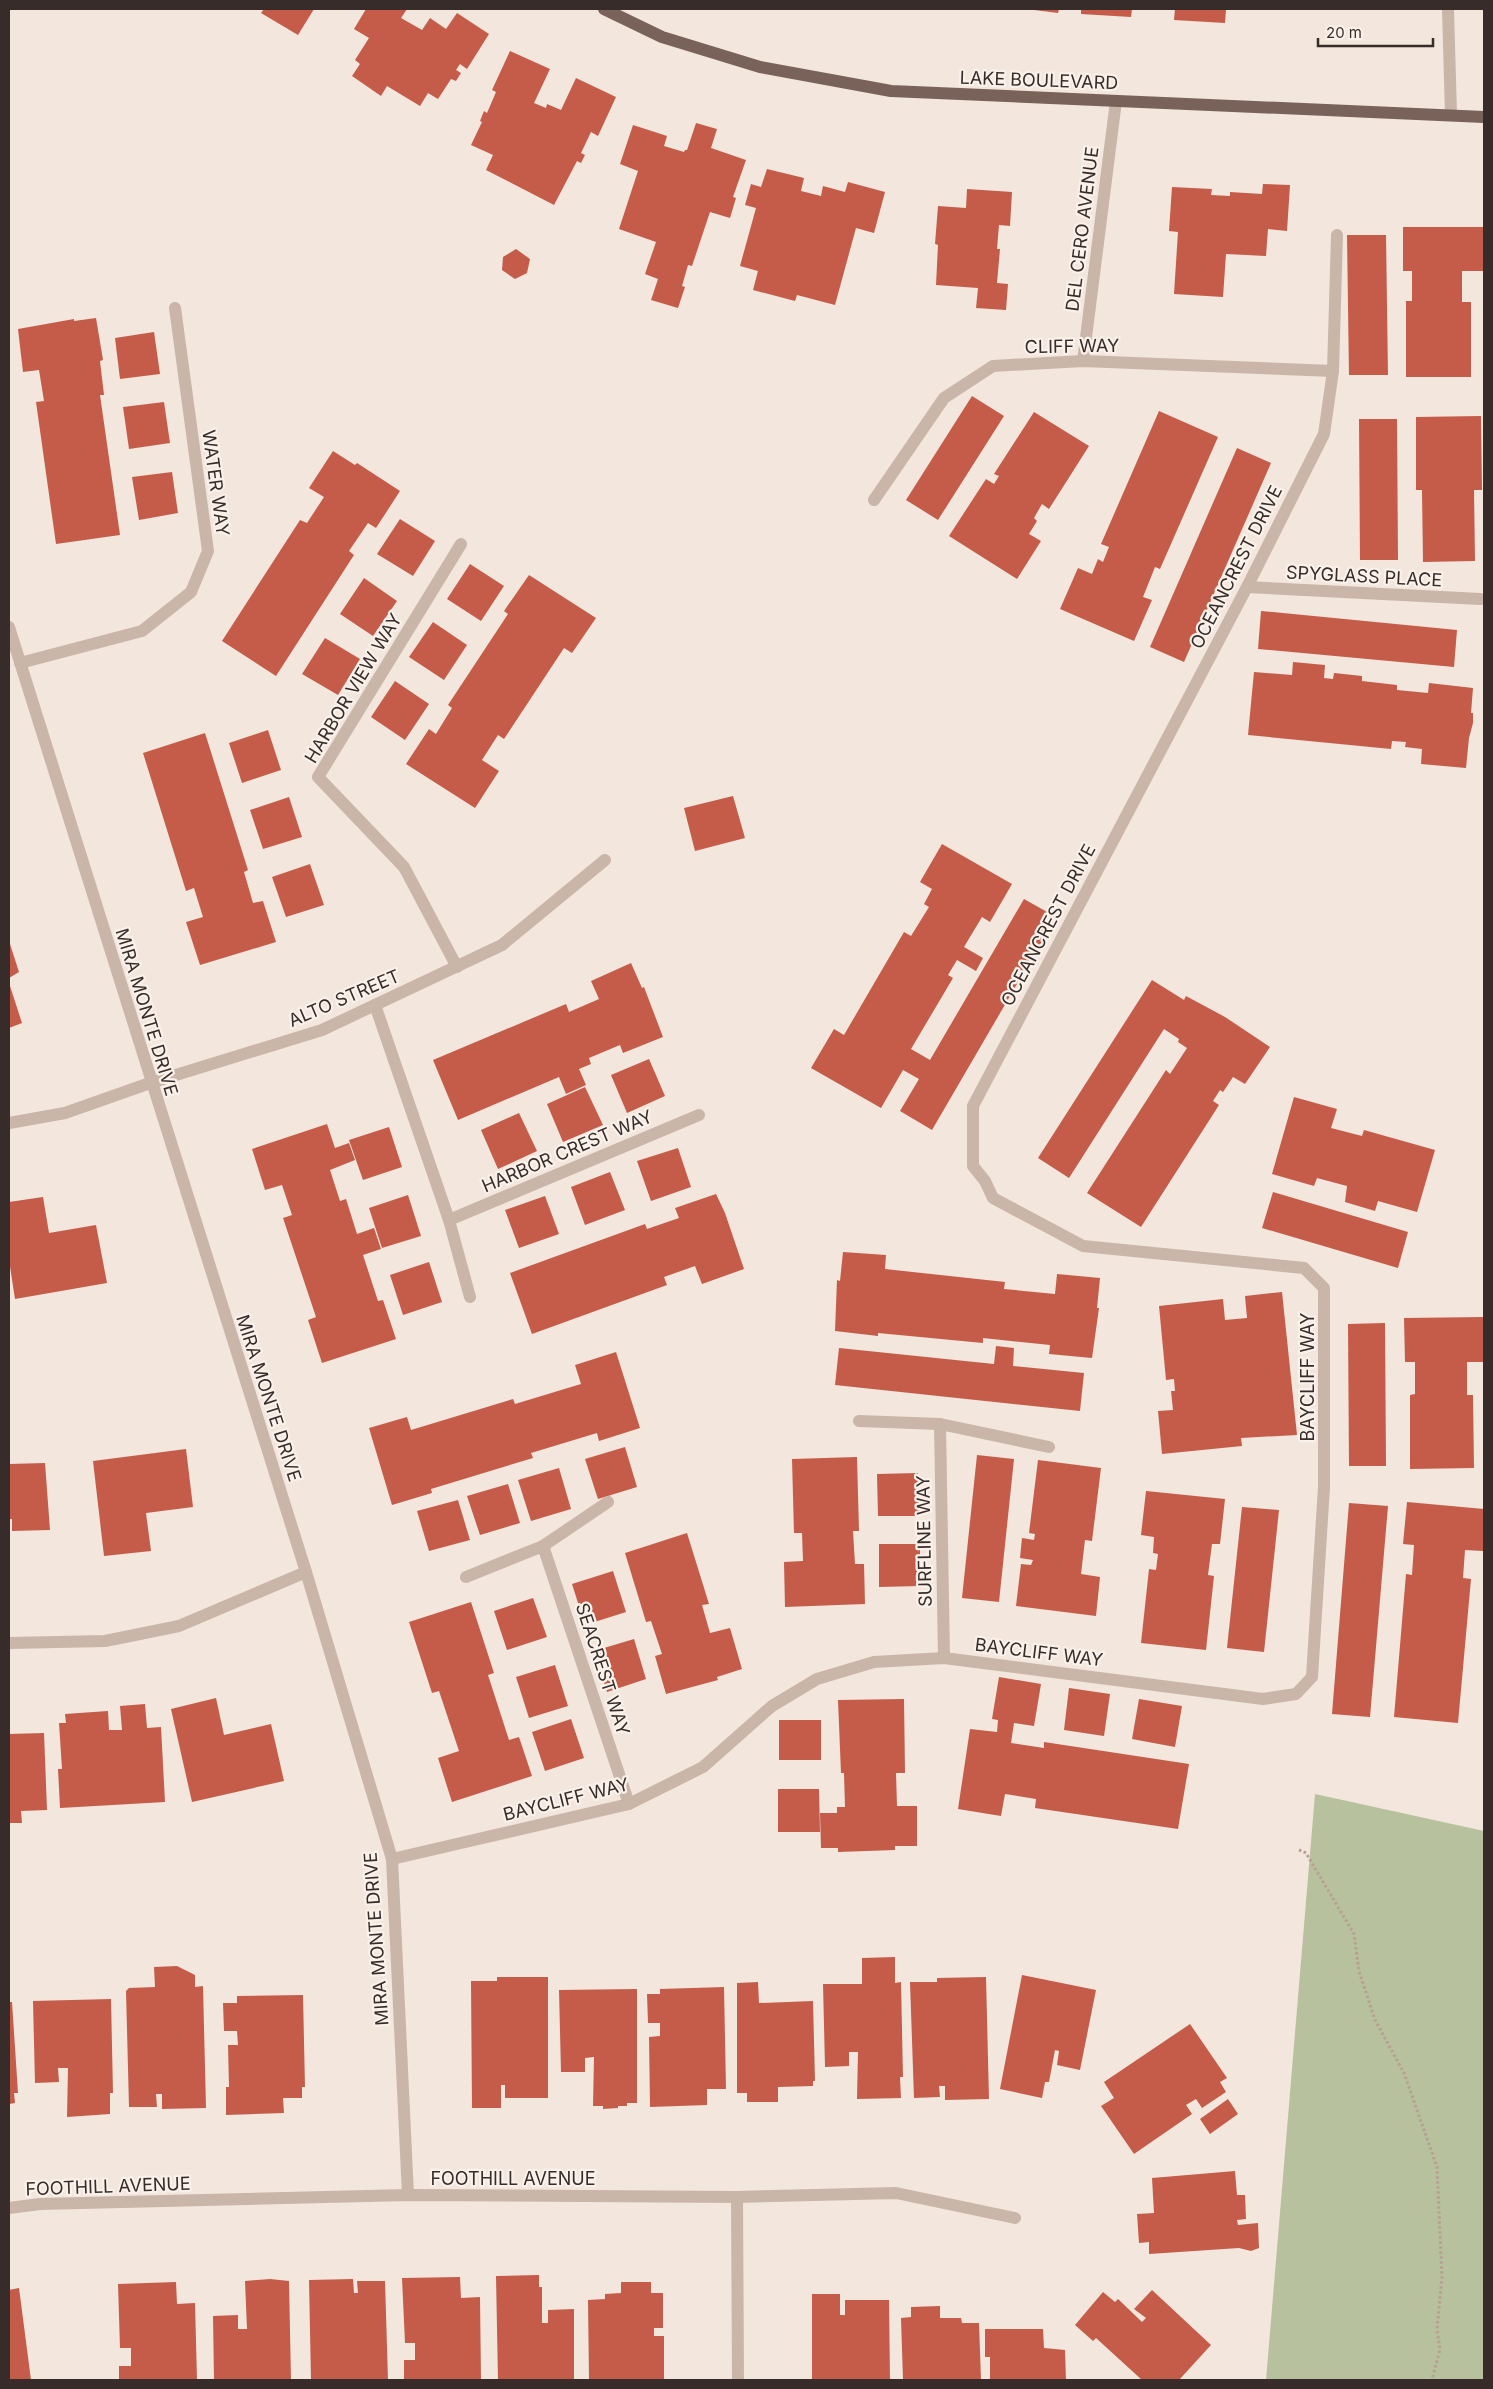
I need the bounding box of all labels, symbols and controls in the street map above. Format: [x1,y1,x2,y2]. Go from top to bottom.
scale bar [1318,15,1433,47]
text: 20 m [1326,23,1362,42]
street label: LAKE BOULEVARD [959,67,1119,93]
street label: DEL CERO AVENUE [1061,146,1103,312]
street label: CLIFF WAY [1025,335,1119,357]
street label: WATER WAY [198,429,234,537]
street label: OCEANCREST DRIVE [1186,482,1286,652]
street label: SPYGLASS PLACE [1285,561,1443,591]
street label: HARBOR VIEW WAY [300,610,406,766]
street label: OCEANCREST DRIVE [996,841,1100,1009]
street label: MIRA MONTE DRIVE [112,926,182,1098]
street label: ALTO STREET [285,965,403,1031]
street label: HARBOR CREST WAY [478,1106,656,1196]
street label: MIRA MONTE DRIVE [232,1312,306,1484]
street label: BAYCLIFF WAY [1297,1313,1318,1441]
street label: SURFLINE WAY [912,1475,936,1607]
street label: SEACREST WAY [572,1600,634,1738]
street label: BAYCLIFF WAY [974,1634,1104,1670]
street label: BAYCLIFF WAY [501,1773,631,1825]
street label: MIRA MONTE DRIVE [359,1852,393,2026]
street label: FOOTHILL AVENUE [430,2168,596,2189]
street label: FOOTHILL AVENUE [25,2173,191,2199]

